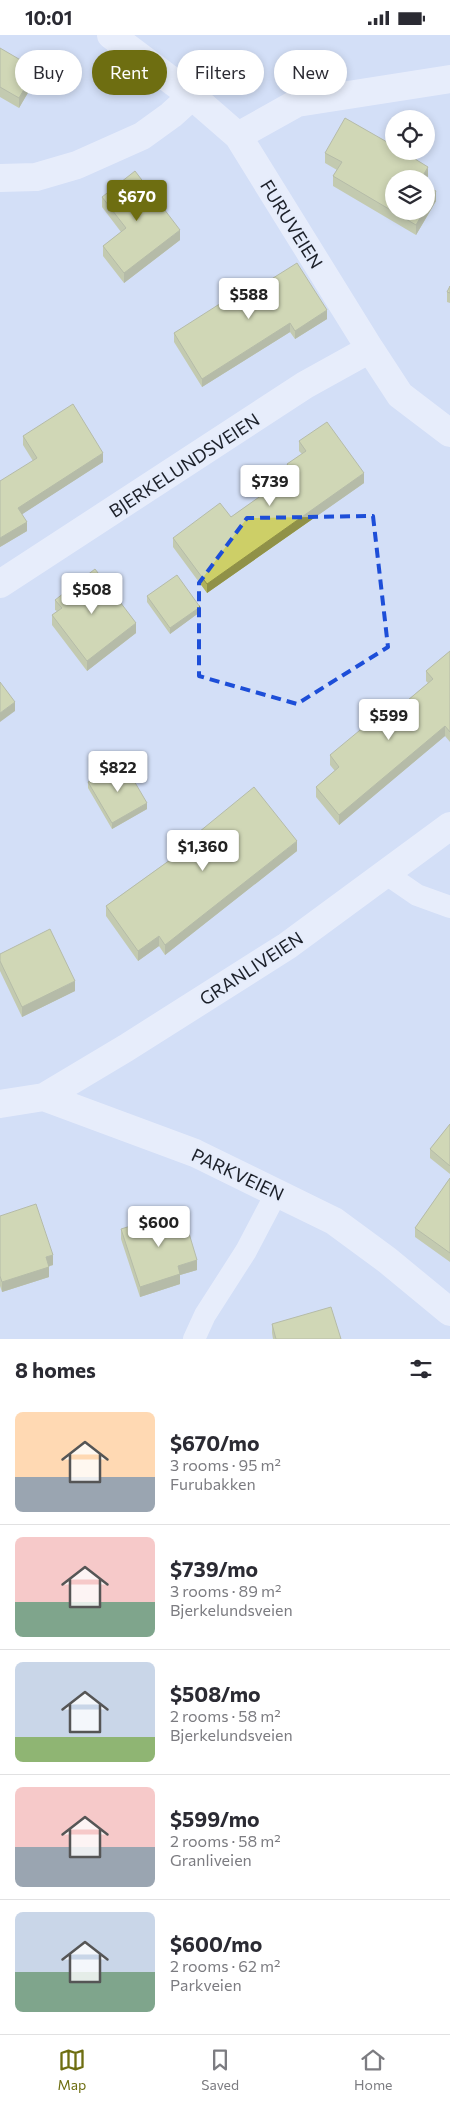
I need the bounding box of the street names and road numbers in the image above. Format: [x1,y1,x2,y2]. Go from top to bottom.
street label: FURUVEIEN [256,175,328,273]
street label: BJERKELUNDSVEIEN [105,408,263,522]
street label: GRANLIVEIEN [195,926,307,1010]
street label: PARKVEIEN [188,1143,288,1205]

